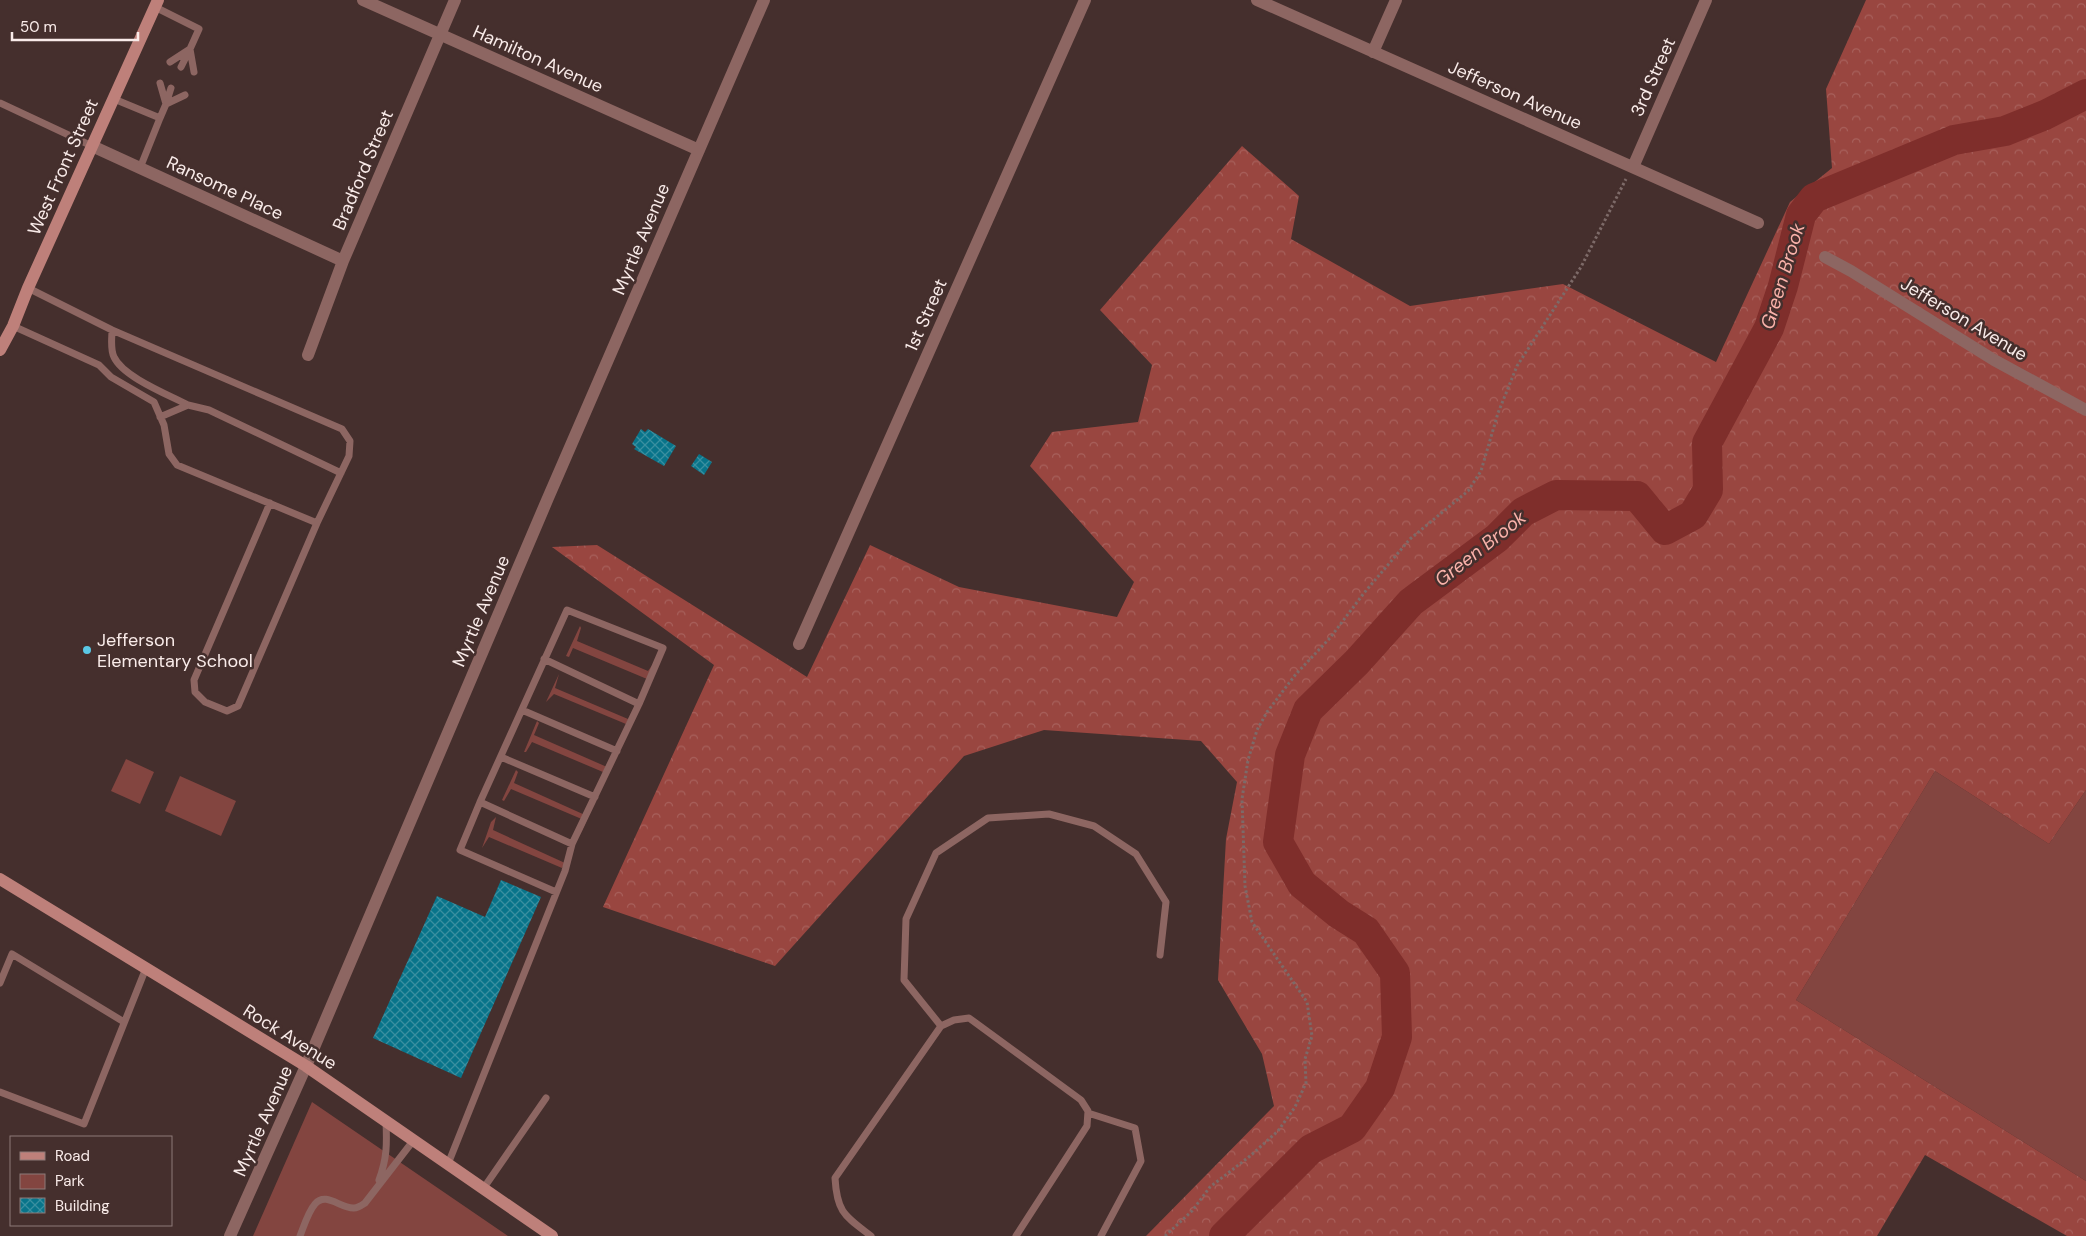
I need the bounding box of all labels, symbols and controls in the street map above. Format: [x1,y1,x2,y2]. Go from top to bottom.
scale bar [12,10,139,42]
text: 50 m [20,17,57,37]
street label: Hamilton Avenue [469,20,607,98]
street label: 3rd Street [1625,34,1681,120]
street label: Jefferson Avenue [1444,55,1586,135]
street label: West Front Street [22,95,104,239]
street label: Bradford Street [327,106,399,234]
street label: Ransome Place [163,150,287,226]
street label: Myrtle Avenue [607,180,675,298]
water label: Green Brook [1754,220,1811,332]
street label: Jefferson Avenue [1896,272,2032,366]
street label: 1st Street [899,275,953,355]
water label: Green Brook [1429,505,1531,592]
street label: Myrtle Avenue [447,552,515,670]
place label: Jefferson Elementary School [97,628,253,673]
marker: Jefferson Elementary School [81,644,93,656]
street label: Rock Avenue [239,999,341,1075]
street label: Myrtle Avenue [228,1062,298,1180]
legend [10,1136,172,1226]
text: Road [55,1146,90,1166]
text: Park [55,1171,85,1191]
text: Building [55,1196,110,1216]

